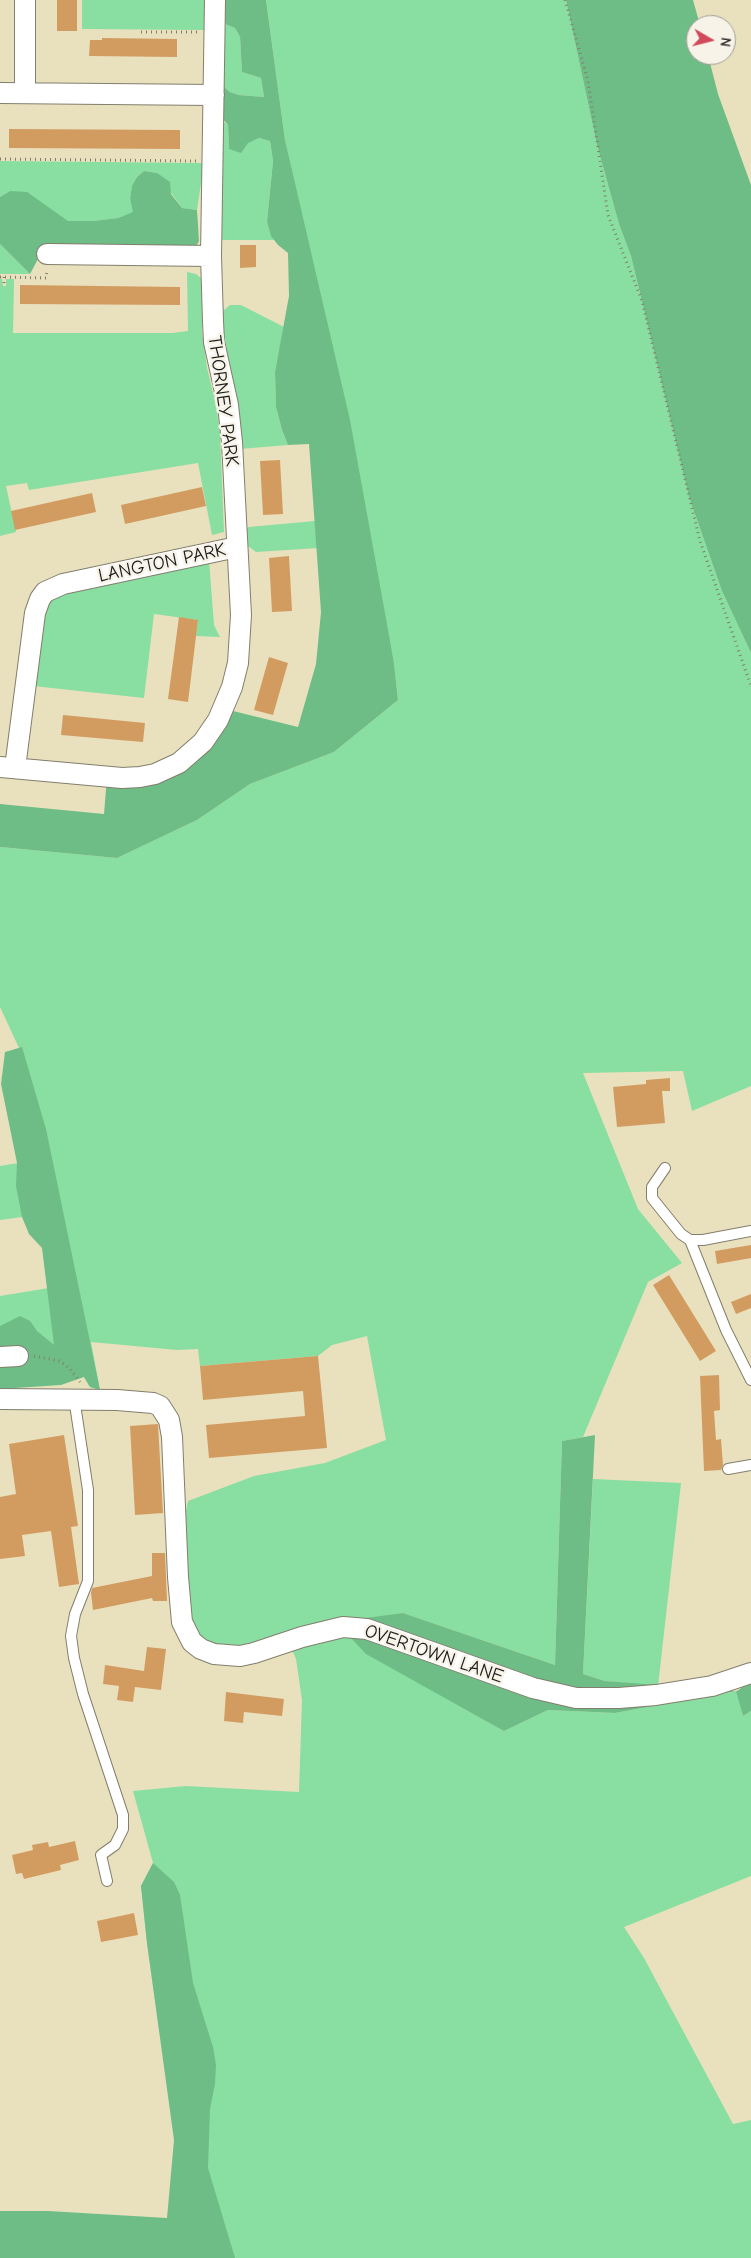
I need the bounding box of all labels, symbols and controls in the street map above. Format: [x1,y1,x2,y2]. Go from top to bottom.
north arrow [686,15,736,65]
text: N [716,36,734,48]
street label: THORNEY PARK [203,334,243,468]
street label: LANGTON PARK [96,538,228,588]
street label: OVERTOWN LANE [362,1620,506,1688]

